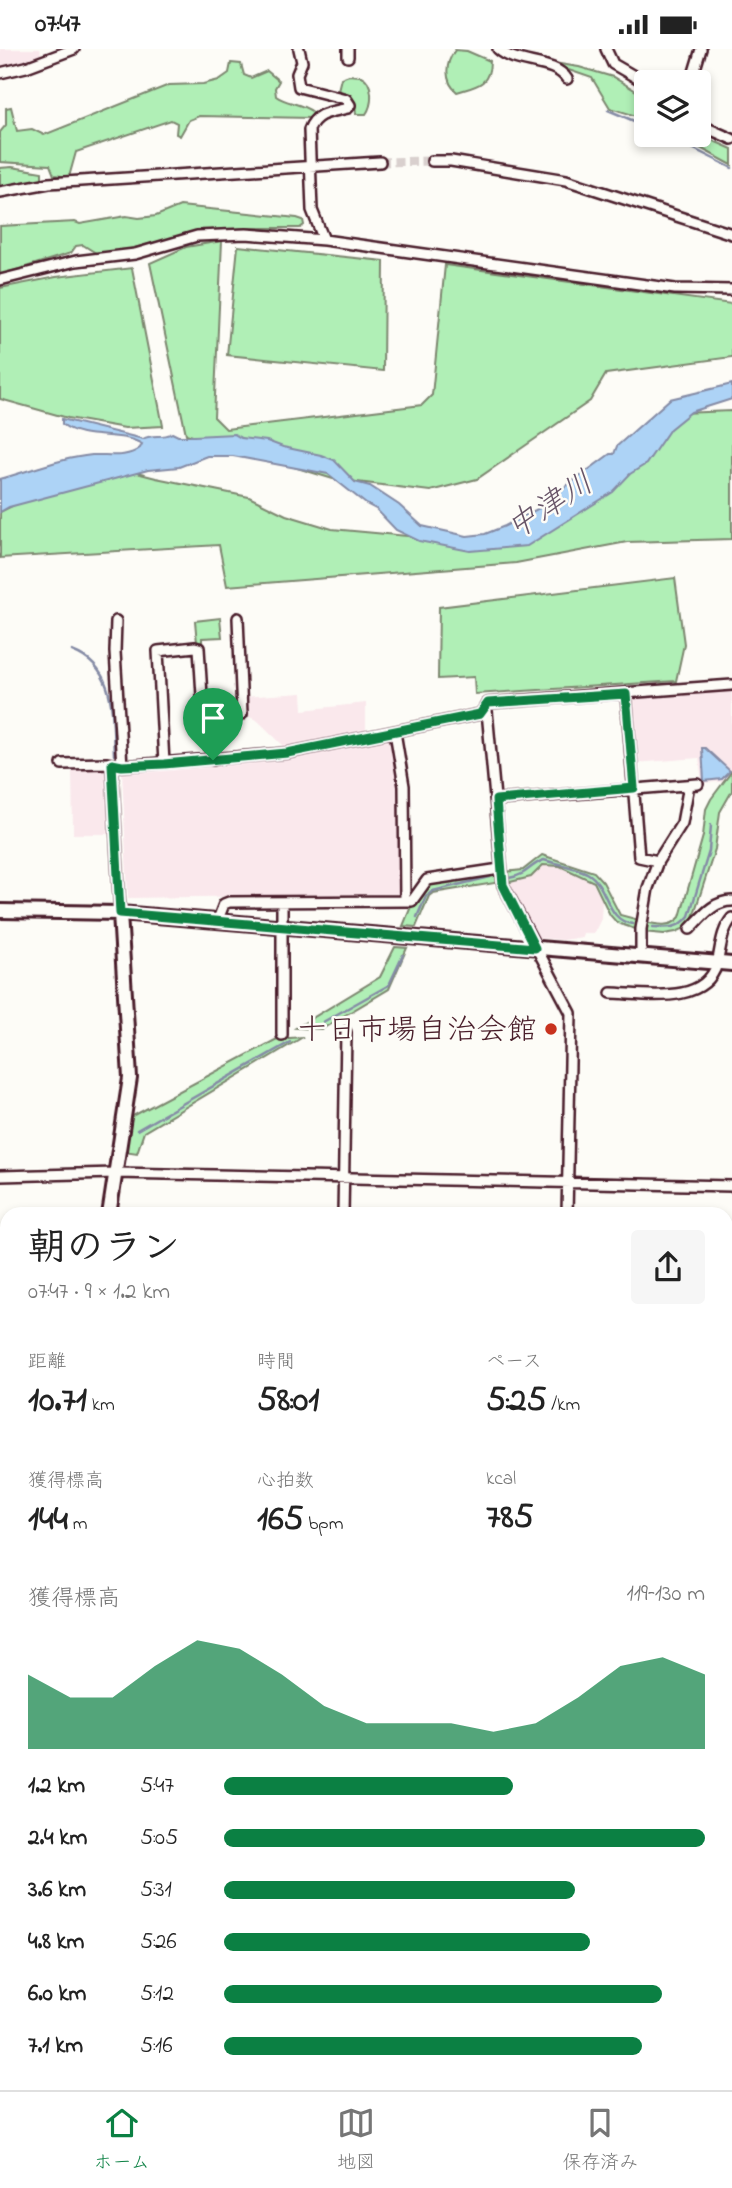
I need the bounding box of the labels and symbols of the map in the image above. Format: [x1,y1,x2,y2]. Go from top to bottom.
water label: 中津川 [498,461,604,553]
pin [183,688,243,760]
place label: 十日市場自治会館 [297,1010,537,1054]
marker: 十日市場自治会館 [543,1021,559,1037]

